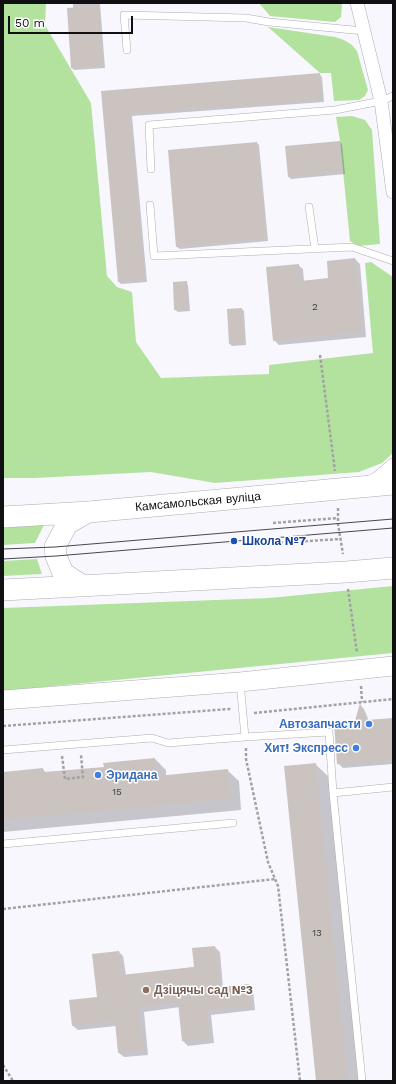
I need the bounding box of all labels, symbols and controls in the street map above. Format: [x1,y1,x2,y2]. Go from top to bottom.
scale bar [10,8,135,34]
text: 50 m [15,16,45,30]
house number: 2 [312,301,318,313]
street label: Камсамольская вуліца [134,489,262,515]
place label: Школа №7 [242,534,306,548]
marker: Школа №7 [229,536,239,546]
place label: Автозапчасти [279,717,361,731]
marker: Автозапчасти [364,719,374,729]
place label: Хит! Экспресс [264,741,348,755]
marker: Хит! Экспресс [351,743,361,753]
place label: Эридана [106,768,157,782]
marker: Эридана [93,770,103,780]
house number: 15 [112,786,122,798]
house number: 13 [312,927,322,939]
place label: Дзіцячы сад №3 [154,983,253,997]
marker: Дзіцячы сад №3 [141,985,151,995]

